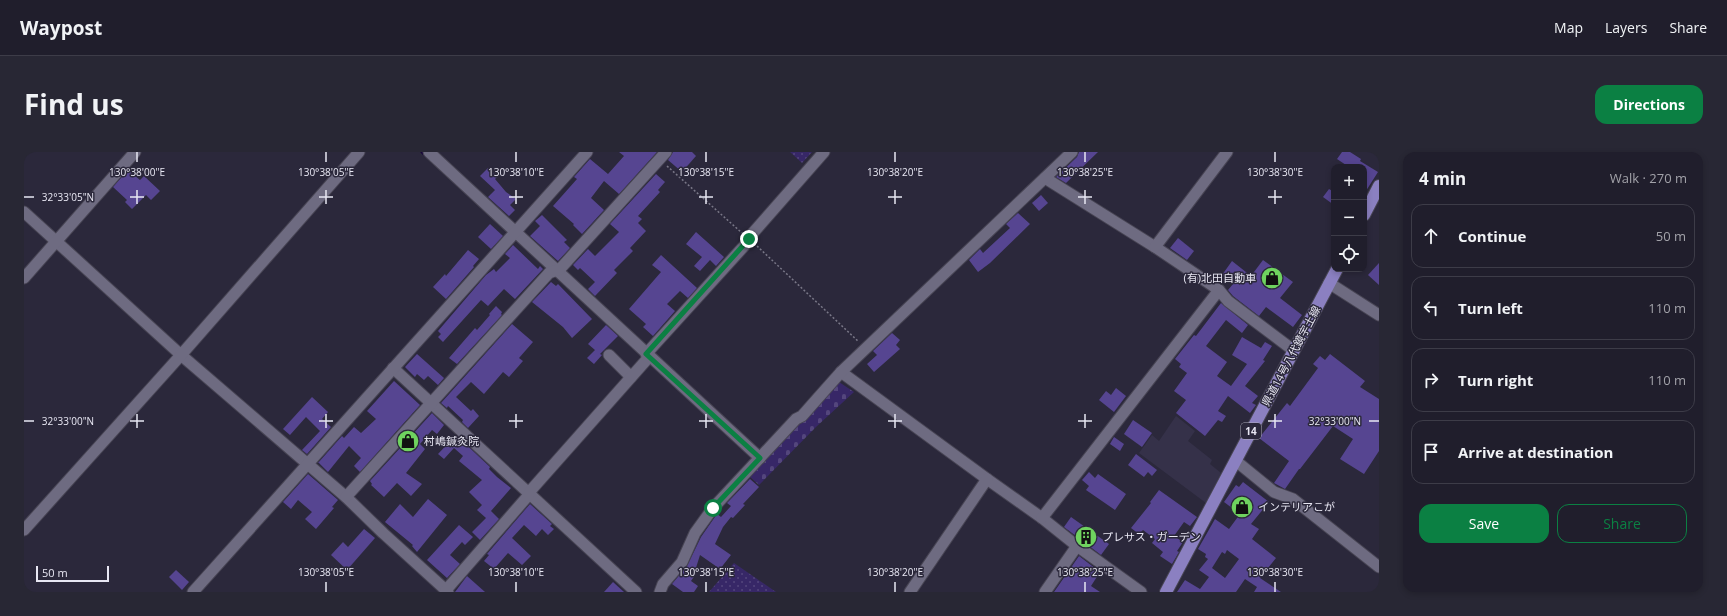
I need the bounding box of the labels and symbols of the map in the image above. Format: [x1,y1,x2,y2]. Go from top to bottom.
text: 130°38'00"E [109,165,165,179]
text: 130°38'05"E [298,165,354,179]
text: 130°38'10"E [488,165,544,179]
text: 130°38'15"E [678,165,734,179]
text: 130°38'20"E [867,165,923,179]
text: 130°38'25"E [1057,165,1113,179]
text: 130°38'30"E [1247,165,1303,179]
text: 32°33'05"N [42,190,94,204]
route end [740,230,758,248]
shop icon: (有)北田自動車 [1259,265,1285,291]
place label: (有)北田自動車 [1184,270,1256,285]
street label: 県道14号八代鏡宇土線 [1258,303,1323,409]
text: 32°33'00"N [42,414,94,428]
text: 32°33'00"N [1309,414,1361,428]
road number: 14 [1241,423,1261,439]
shop icon: 村嶋鍼灸院 [395,428,421,454]
place label: 村嶋鍼灸院 [424,433,479,448]
shop icon: インテリアこが [1229,494,1255,520]
route start [704,499,722,517]
place label: インテリアこが [1258,499,1335,514]
building icon: プレサス・ガーデン [1073,524,1099,550]
place label: プレサス・ガーデン [1102,529,1201,544]
scale bar [36,564,109,583]
text: 130°38'05"E [298,565,354,579]
text: 130°38'10"E [488,565,544,579]
text: 130°38'15"E [678,565,734,579]
text: 130°38'20"E [867,565,923,579]
text: 130°38'25"E [1057,565,1113,579]
text: 130°38'30"E [1247,565,1303,579]

